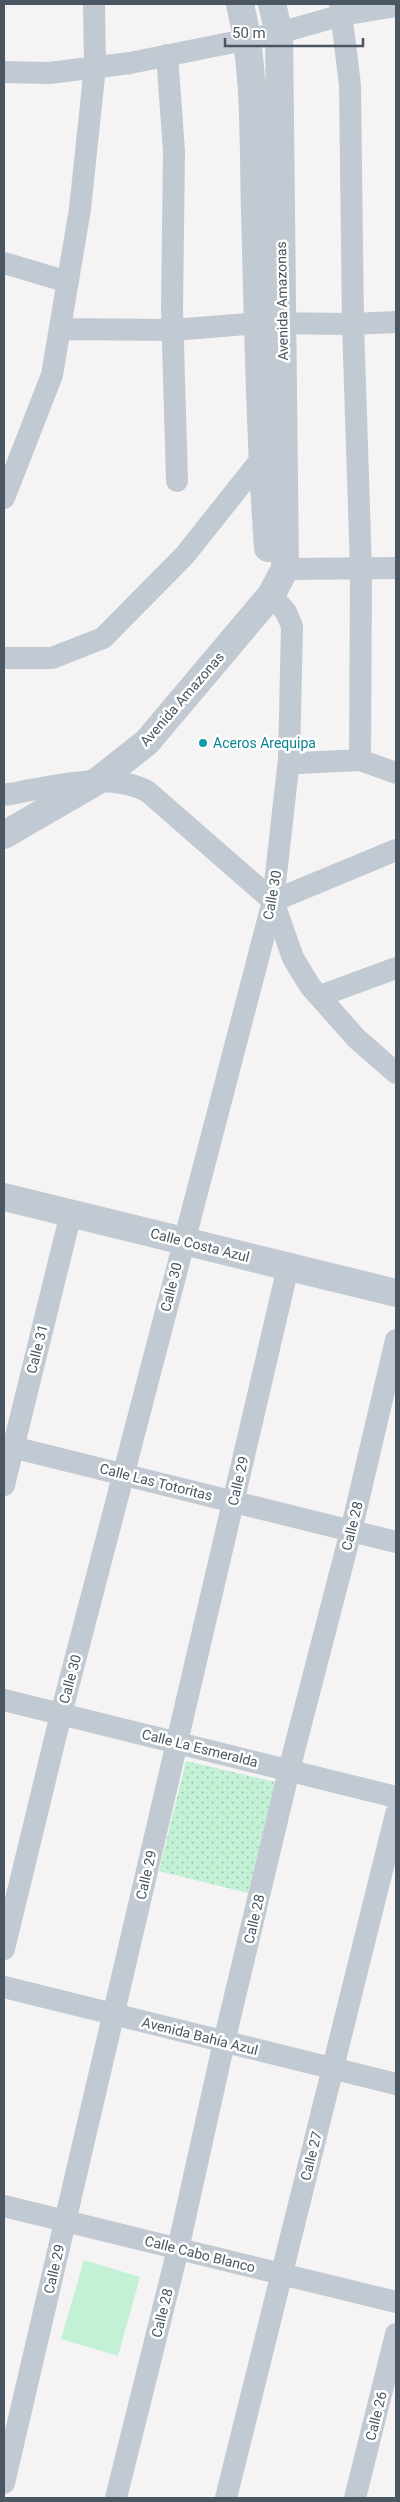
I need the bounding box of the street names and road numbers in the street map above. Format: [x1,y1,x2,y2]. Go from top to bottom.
street label: Avenida Amazonas [273,241,291,361]
street label: Avenida Amazonas [137,649,227,749]
street label: Calle 30 [260,869,284,921]
street label: Calle Costa Azul [149,1225,251,1265]
street label: Calle 30 [157,1261,185,1313]
street label: Calle 31 [23,1323,51,1375]
street label: Calle 29 [225,1455,251,1507]
street label: Calle Las Totoritas [98,1460,214,1504]
street label: Calle 28 [338,1500,366,1552]
street label: Calle 30 [56,1653,84,1705]
street label: Calle La Esmeralda [140,1726,260,1770]
street label: Calle 29 [133,1849,159,1901]
street label: Calle 28 [241,1893,267,1945]
street label: Avenida Bahía Azul [140,2014,260,2058]
street label: Calle 27 [297,2130,325,2182]
street label: Calle Cabo Blanco [143,2233,257,2275]
street label: Calle 29 [41,2243,67,2295]
street label: Calle 28 [148,2287,176,2339]
street label: Calle 26 [362,2390,390,2442]

